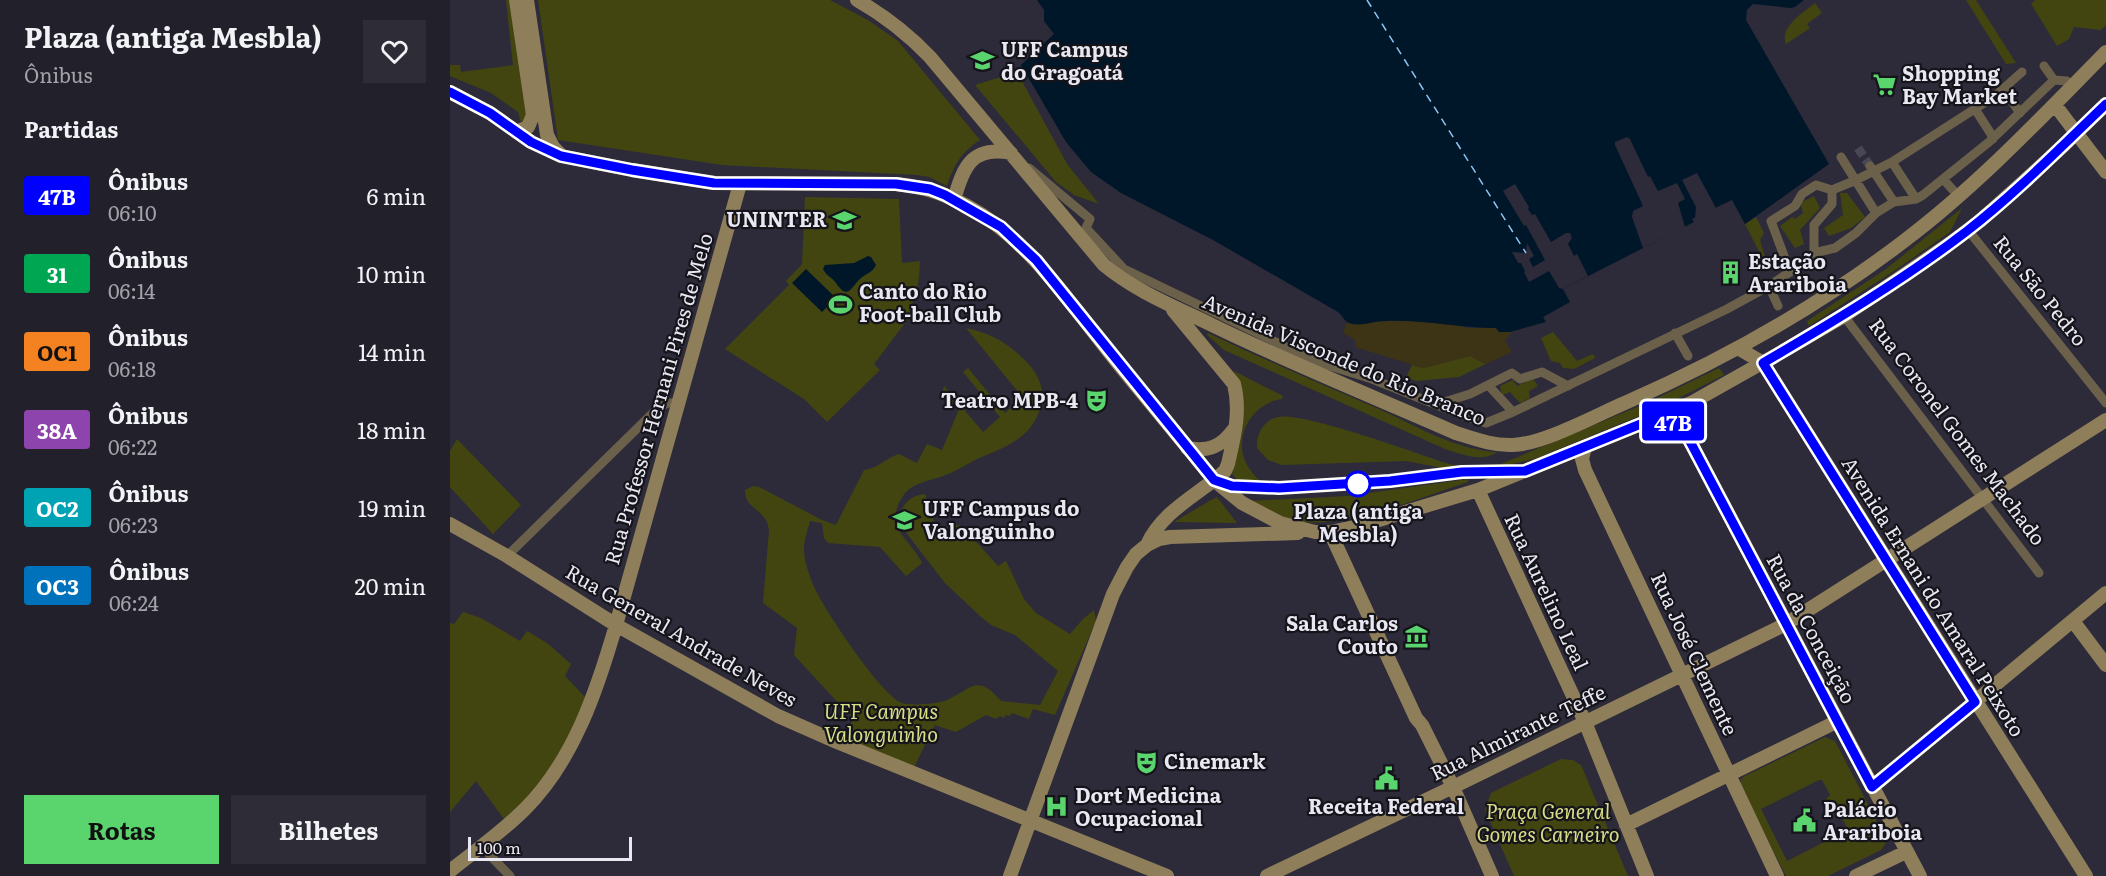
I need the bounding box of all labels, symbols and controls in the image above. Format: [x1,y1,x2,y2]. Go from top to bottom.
text: Plaza (antiga Mesbla) [24,15,322,57]
button: heart [363,20,426,83]
place label: UFF Campus do Gragoatá [1001,33,1128,86]
school or university icon: UFF Campus do Gragoatá [970,48,996,74]
place label: Shopping Bay Market [1902,57,2017,110]
text: Ônibus [24,59,92,89]
supermarket icon: Shopping Bay Market [1871,72,1897,98]
text: Partidas [24,112,118,145]
text: Ônibus [108,164,188,197]
text: 6 min [367,179,426,212]
text: 47B [38,180,76,211]
text: 06:10 [108,197,157,227]
place label: UNINTER [726,203,827,233]
school or university icon: UNINTER [832,207,858,233]
street label: Rua São Pedro [1987,228,2096,352]
street label: Rua Professor Hernani Pires de Melo [595,229,719,568]
text: Ônibus [108,242,188,275]
place label: Estação Arariboia [1748,245,1847,298]
text: 10 min [357,257,426,290]
text: 31 [47,258,67,289]
building icon: Estação Arariboia [1717,260,1743,286]
text: 06:14 [108,275,155,305]
place label: Canto do Rio Foot-ball Club [859,275,1001,328]
street label: Avenida Visconde do Rio Branco [1199,285,1491,432]
sports icon: Canto do Rio Foot-ball Club [828,291,854,317]
street label: Rua Coronel Gomes Machado [1863,311,2054,551]
text: Ônibus [108,320,188,353]
text: 14 min [358,335,426,368]
text: OC1 [37,336,77,367]
text: 06:18 [108,353,156,383]
place label: Teatro MPB-4 [941,384,1078,414]
theatre icon: Teatro MPB-4 [1083,388,1109,414]
text: Ônibus [108,398,188,431]
line badge: 47B [1638,402,1708,440]
text: 47B [1654,406,1692,437]
text: 18 min [357,413,426,446]
text: 38A [37,414,77,445]
text: 06:22 [108,431,157,461]
street label: Avenida Ernani do Amaral Peixoto [1836,450,2034,742]
marker: Plaza (antiga Mesbla) [1345,471,1371,497]
text: Ônibus [109,476,189,509]
text: 19 min [358,491,426,524]
text: OC2 [36,492,79,523]
place label: UFF Campus do Valonguinho [923,492,1080,545]
place label: Plaza (antiga Mesbla) [1293,495,1423,548]
school or university icon: UFF Campus do Valonguinho [892,508,918,534]
street label: Rua Aurelino Leal [1498,508,1597,675]
text: 06:23 [109,509,158,539]
street label: Rua da Conceição [1761,548,1865,708]
text: Ônibus [109,554,189,587]
street label: Rua General Andrade Neves [561,556,803,713]
street label: Rua José Clemente [1645,567,1747,740]
text: 20 min [354,569,426,602]
text: OC3 [36,570,79,601]
text: 06:24 [109,587,159,617]
place label: Sala Carlos Couto [1286,607,1398,660]
museum icon: Sala Carlos Couto [1403,623,1429,649]
street label: Rua Almirante Teffe [1424,676,1610,787]
park label: UFF Campus Valonguinho [824,695,938,748]
place label: Cinemark [1164,745,1266,775]
theatre icon: Cinemark [1133,749,1159,775]
public building icon: Receita Federal [1373,766,1399,792]
place label: Dort Medicina Ocupacional [1075,779,1222,832]
place label: Receita Federal [1308,790,1464,820]
place label: Palácio Arariboia [1823,793,1922,846]
hospital icon: Dort Medicina Ocupacional [1044,794,1070,820]
button: Rotas [24,795,219,864]
button: Bilhetes [231,795,426,864]
park label: Praça General Gomes Carneiro [1477,795,1619,848]
public building icon: Palácio Arariboia [1792,808,1818,834]
scale bar [468,834,632,862]
text: 100 m [477,835,521,859]

